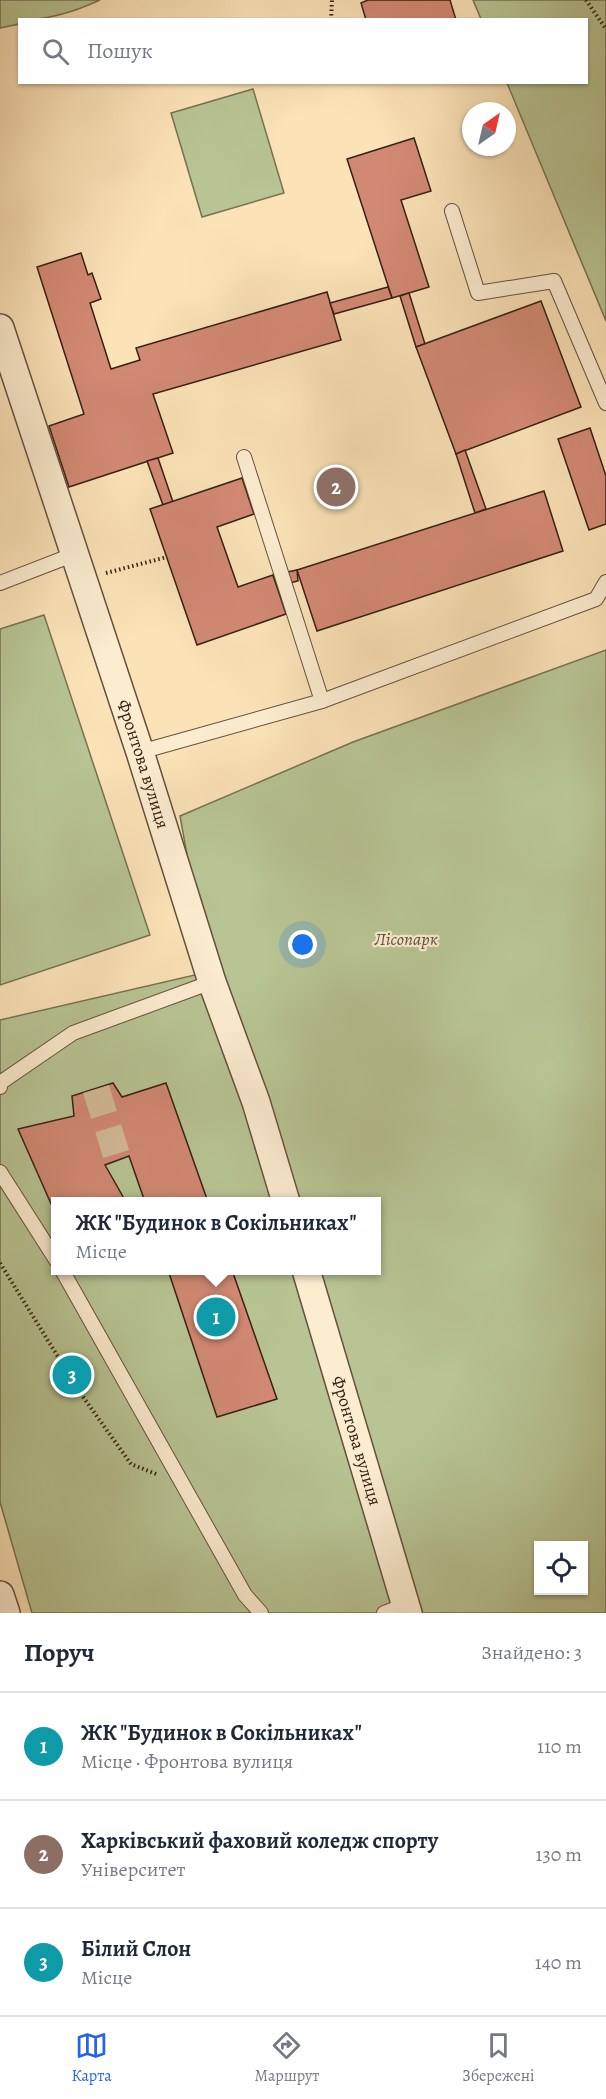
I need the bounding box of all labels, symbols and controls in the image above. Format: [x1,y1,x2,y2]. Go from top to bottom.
search box [18,18,588,84]
icon: search [39,35,72,68]
text: Пошук [87,36,153,66]
north arrow [462,102,516,156]
pin: 2 [316,464,356,510]
street label: Фронтова вулиця [111,696,175,832]
park label: Лісопарк [373,927,438,951]
your location [288,930,317,959]
popup [51,1197,381,1275]
text: ЖК "Будинок в Сокільниках" [76,1208,356,1238]
text: Місце [76,1238,127,1265]
pin: 1 [196,1294,236,1340]
pin: 3 [52,1352,92,1398]
street label: Фронтова вулиця [326,1373,387,1508]
map controls [534,1541,588,1595]
button: locate [534,1541,588,1595]
text: Поруч [24,1635,95,1670]
text: Знайдено: 3 [481,1639,582,1666]
text: ЖК "Будинок в Сокільниках" [81,1718,362,1748]
text: 1 [40,1733,47,1760]
text: 110 m [537,1733,582,1760]
text: Місце · Фронтова вулиця [81,1748,293,1775]
text: Харківський фаховий коледж спорту [81,1826,438,1856]
text: 2 [39,1841,48,1868]
text: 130 m [536,1841,582,1868]
text: Університет [81,1856,185,1883]
text: Білий Слон [81,1934,191,1964]
text: 3 [39,1949,48,1976]
text: 140 m [535,1949,582,1976]
text: Місце [81,1964,132,1991]
tab: Карта [71,2029,112,2087]
tab: Маршрут [255,2029,319,2087]
tab: Збережені [462,2029,535,2087]

